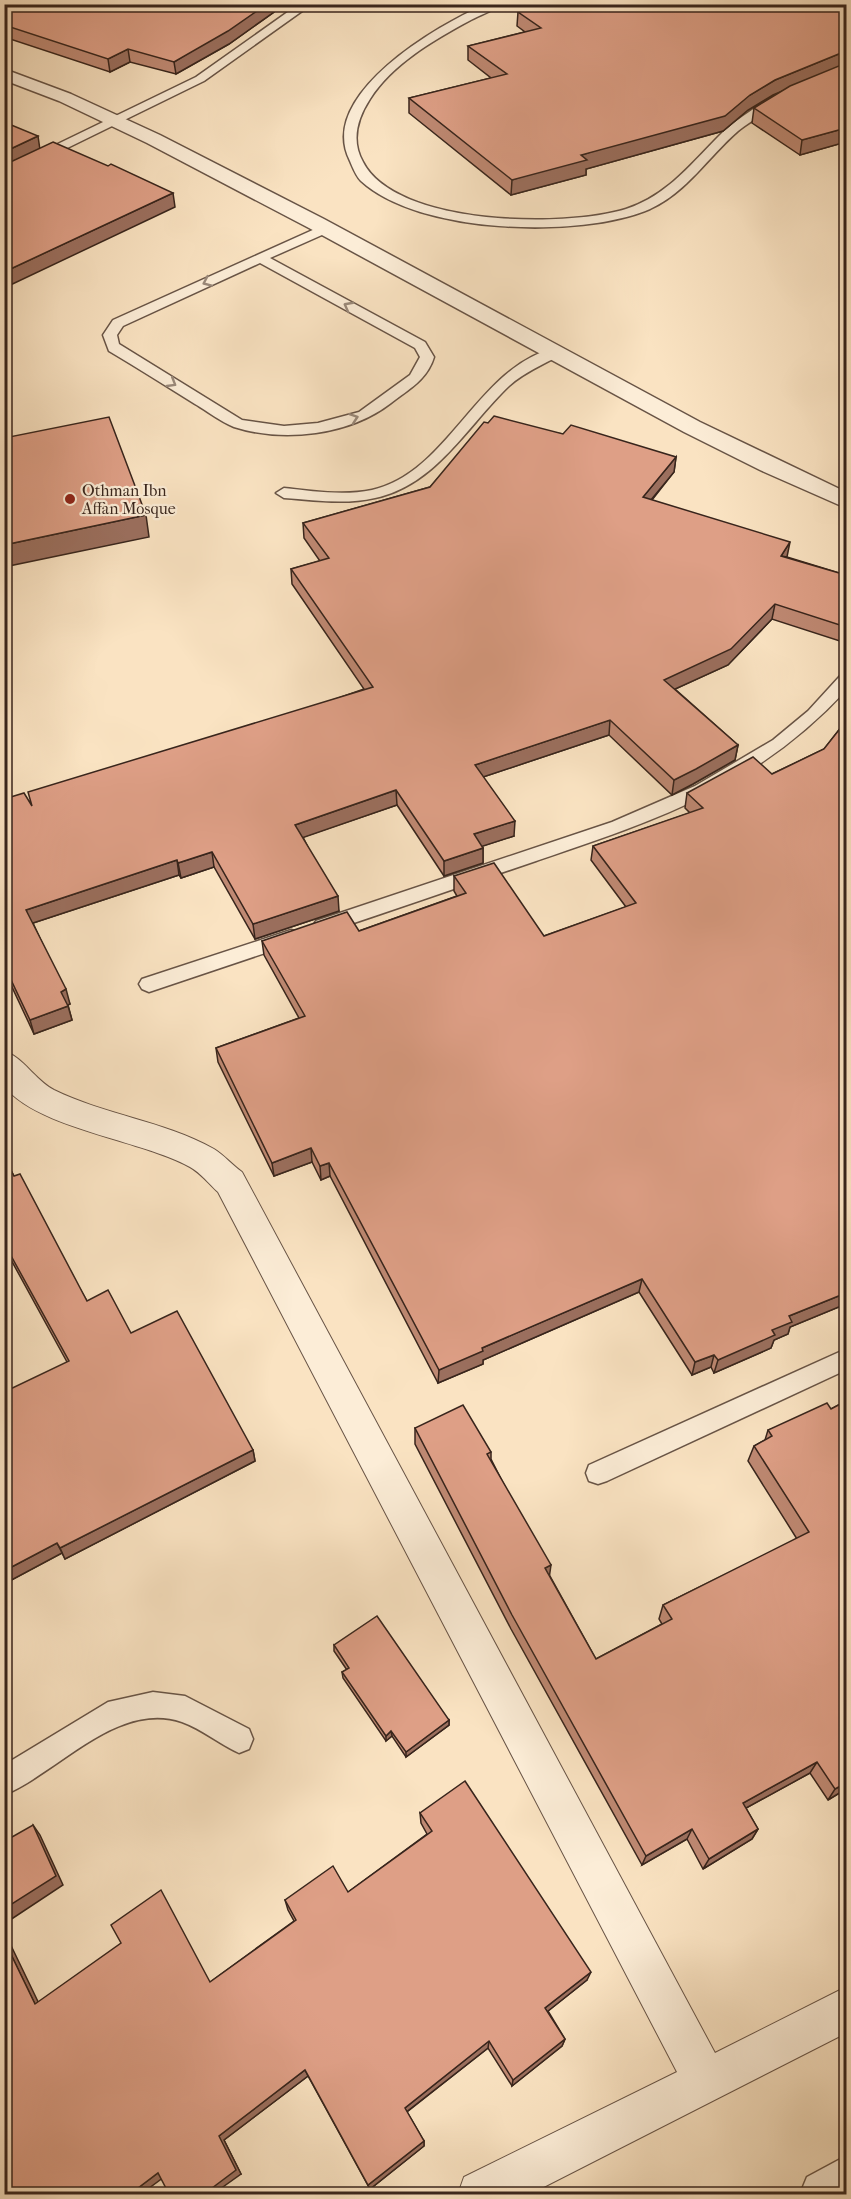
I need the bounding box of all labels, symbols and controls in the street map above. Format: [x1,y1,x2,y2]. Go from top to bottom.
one-way arrow [202,275,213,287]
one-way arrow [344,301,355,313]
one-way arrow [166,376,176,388]
one-way arrow [348,413,359,426]
place label: Othman Ibn Affan Mosque [81,481,176,518]
marker: Othman Ibn Affan Mosque [63,492,77,506]

